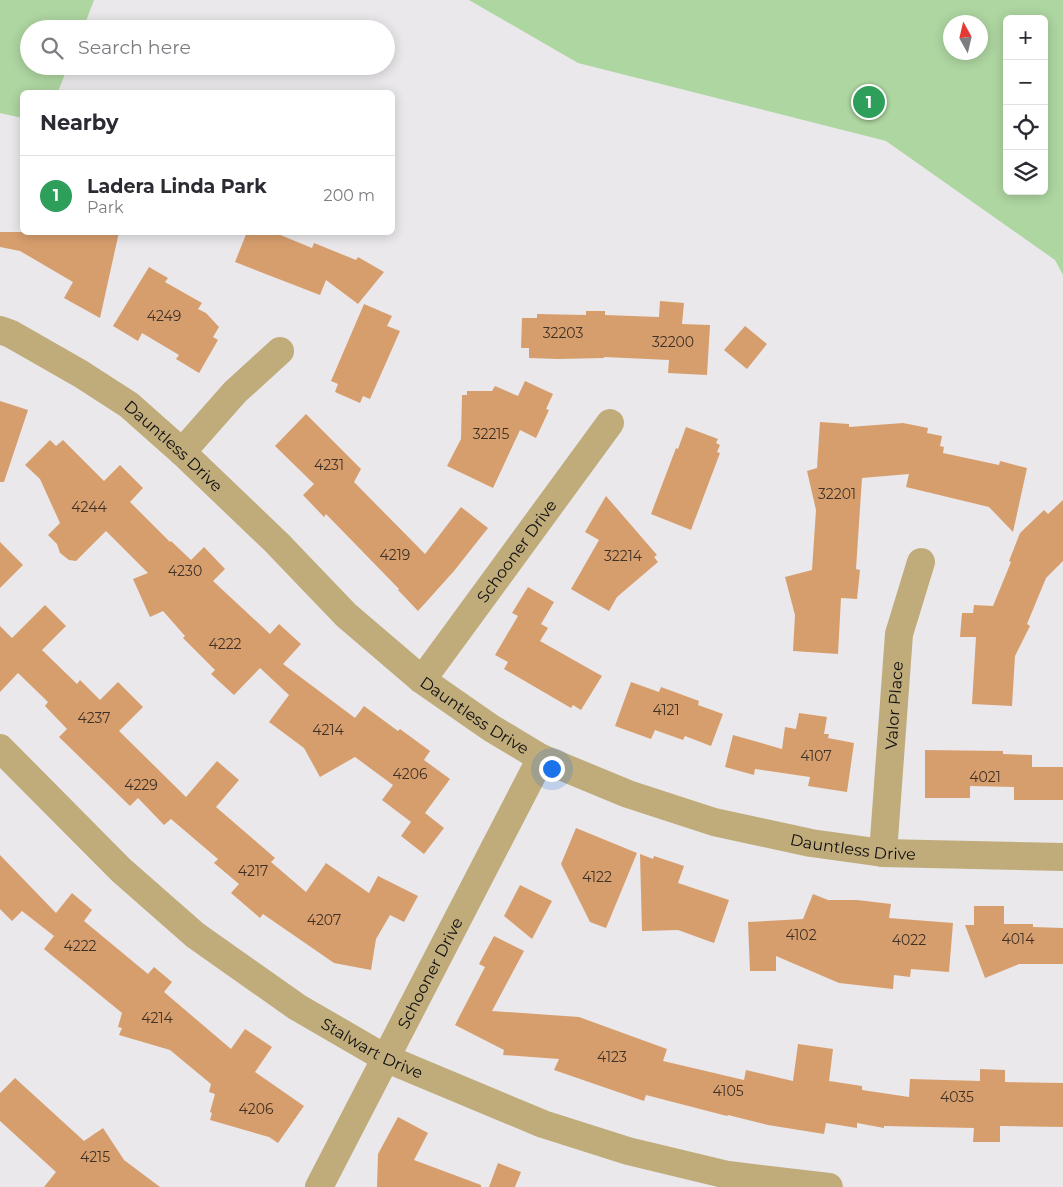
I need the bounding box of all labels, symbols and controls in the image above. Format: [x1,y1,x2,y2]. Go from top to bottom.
north arrow [943,15,988,60]
map controls [1003,15,1048,195]
button: + [1003,15,1048,60]
search box [20,20,395,75]
icon: search [38,34,66,62]
text: Search here [78,36,191,59]
button: − [1003,60,1048,105]
pin: 1 [853,83,885,121]
button: locate [1003,105,1048,150]
text: Nearby [40,110,119,135]
button: layers [1003,150,1048,195]
text: Ladera Linda Park [87,175,267,198]
text: 1 [53,186,59,205]
text: 200 m [324,186,375,205]
text: Park [87,198,124,217]
house number: 4249 [147,307,181,325]
house number: 32203 [543,324,583,342]
house number: 32200 [652,333,694,351]
street label: Dauntless Drive [121,396,227,495]
house number: 32215 [473,425,509,443]
house number: 4231 [314,456,344,474]
house number: 32201 [818,485,856,503]
street label: Schooner Drive [473,496,560,606]
house number: 4244 [71,498,107,516]
house number: 4219 [380,546,410,564]
house number: 32214 [604,547,643,565]
house number: 4230 [168,562,202,580]
house number: 4222 [208,635,242,653]
street label: Valor Place [881,661,906,750]
street label: Dauntless Drive [417,672,532,758]
house number: 4121 [653,701,679,719]
house number: 4237 [77,709,111,727]
house number: 4214 [312,721,344,739]
house number: 4107 [800,747,832,765]
your location [539,756,565,782]
house number: 4206 [393,765,428,783]
house number: 4021 [969,768,1001,786]
house number: 4229 [124,776,158,794]
street label: Dauntless Drive [788,829,916,863]
house number: 4217 [238,862,268,880]
house number: 4122 [582,868,612,886]
house number: 4207 [307,911,341,929]
street label: Schooner Drive [393,914,466,1032]
house number: 4102 [785,926,817,944]
house number: 4014 [1002,930,1035,948]
house number: 4022 [892,931,926,949]
house number: 4222 [63,937,97,955]
house number: 4214 [141,1009,173,1027]
street label: Stalwart Drive [318,1014,426,1082]
house number: 4123 [597,1048,627,1066]
house number: 4105 [712,1082,744,1100]
house number: 4035 [940,1088,974,1106]
house number: 4206 [239,1100,274,1118]
house number: 4215 [80,1148,110,1166]

